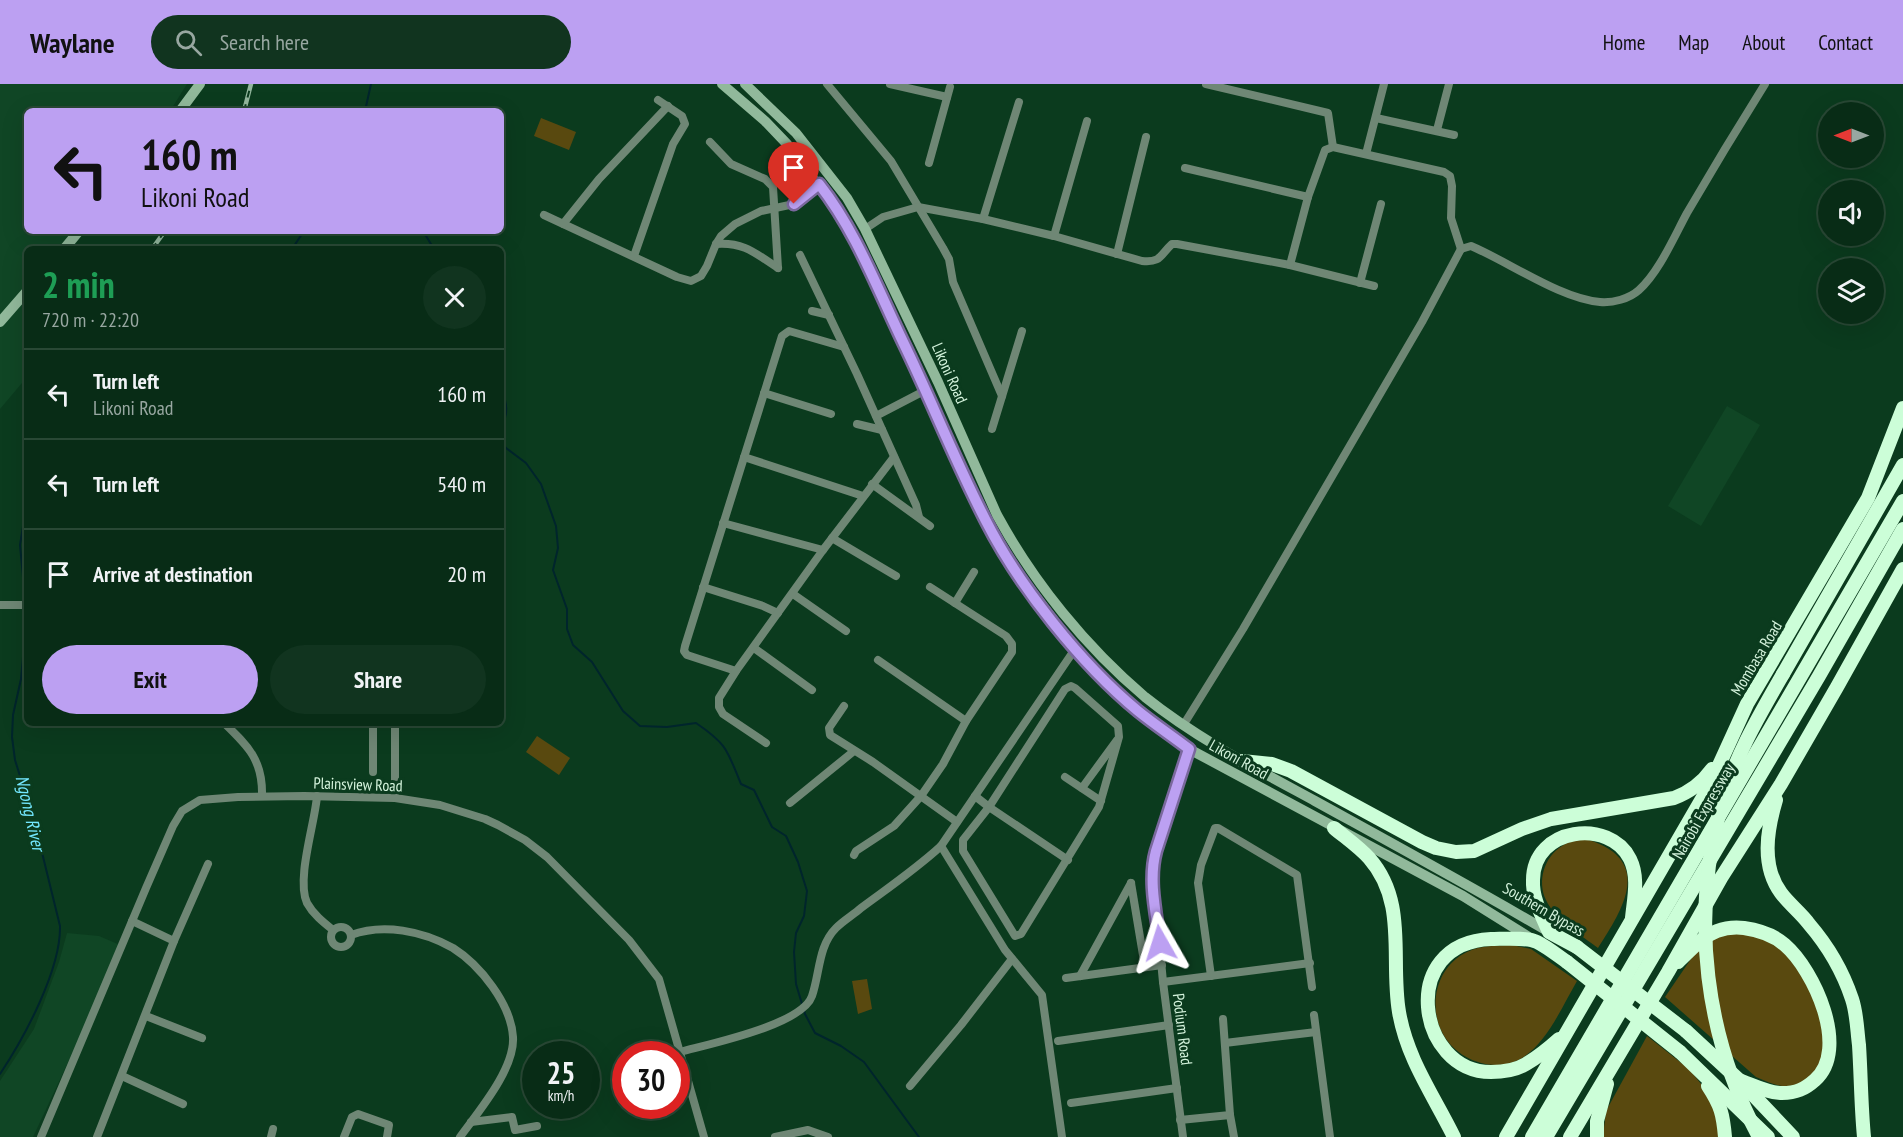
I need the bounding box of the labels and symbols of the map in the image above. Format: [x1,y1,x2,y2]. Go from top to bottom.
north arrow [1818,102,1884,168]
pin [768,142,819,204]
street label: Likoni Road [928,340,972,406]
street label: Mombasa Road [1726,617,1786,699]
street label: Likoni Road [1206,735,1272,783]
street label: Nairobi Expressway [1667,759,1739,863]
street label: Plainsview Road [313,772,403,796]
water label: Ngong River [11,773,51,856]
street label: Southern Bypass [1499,878,1589,940]
position arrow [1128,911,1192,975]
street label: Podium Road [1169,992,1197,1066]
speed limit sign: 30 [612,1041,690,1119]

